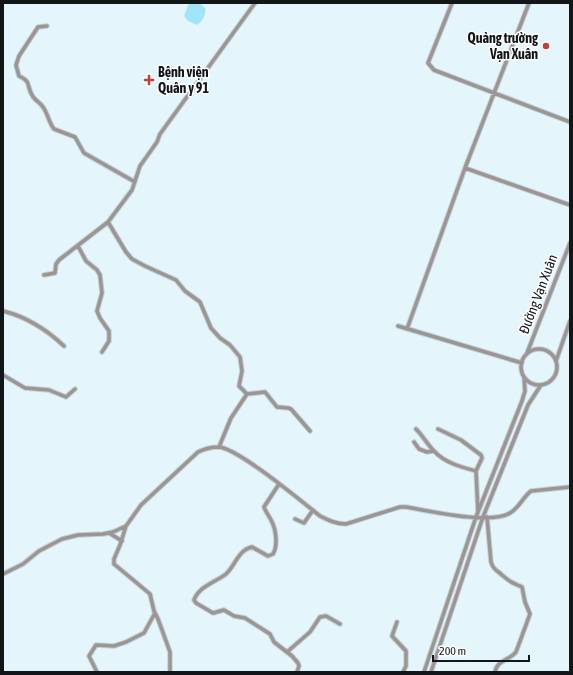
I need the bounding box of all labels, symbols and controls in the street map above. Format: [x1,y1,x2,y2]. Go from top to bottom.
place label: Quảng trường Vạn Xuân [468,30,539,62]
marker: Quảng trường Vạn Xuân [541,41,551,51]
place label: Bệnh viện Quân y 91 [158,64,209,96]
marker: Bệnh viện Quân y 91 [143,74,155,86]
street label: Đường Vạn Xuân [515,252,561,336]
scale bar [433,637,529,663]
text: 200 m [439,644,466,658]

